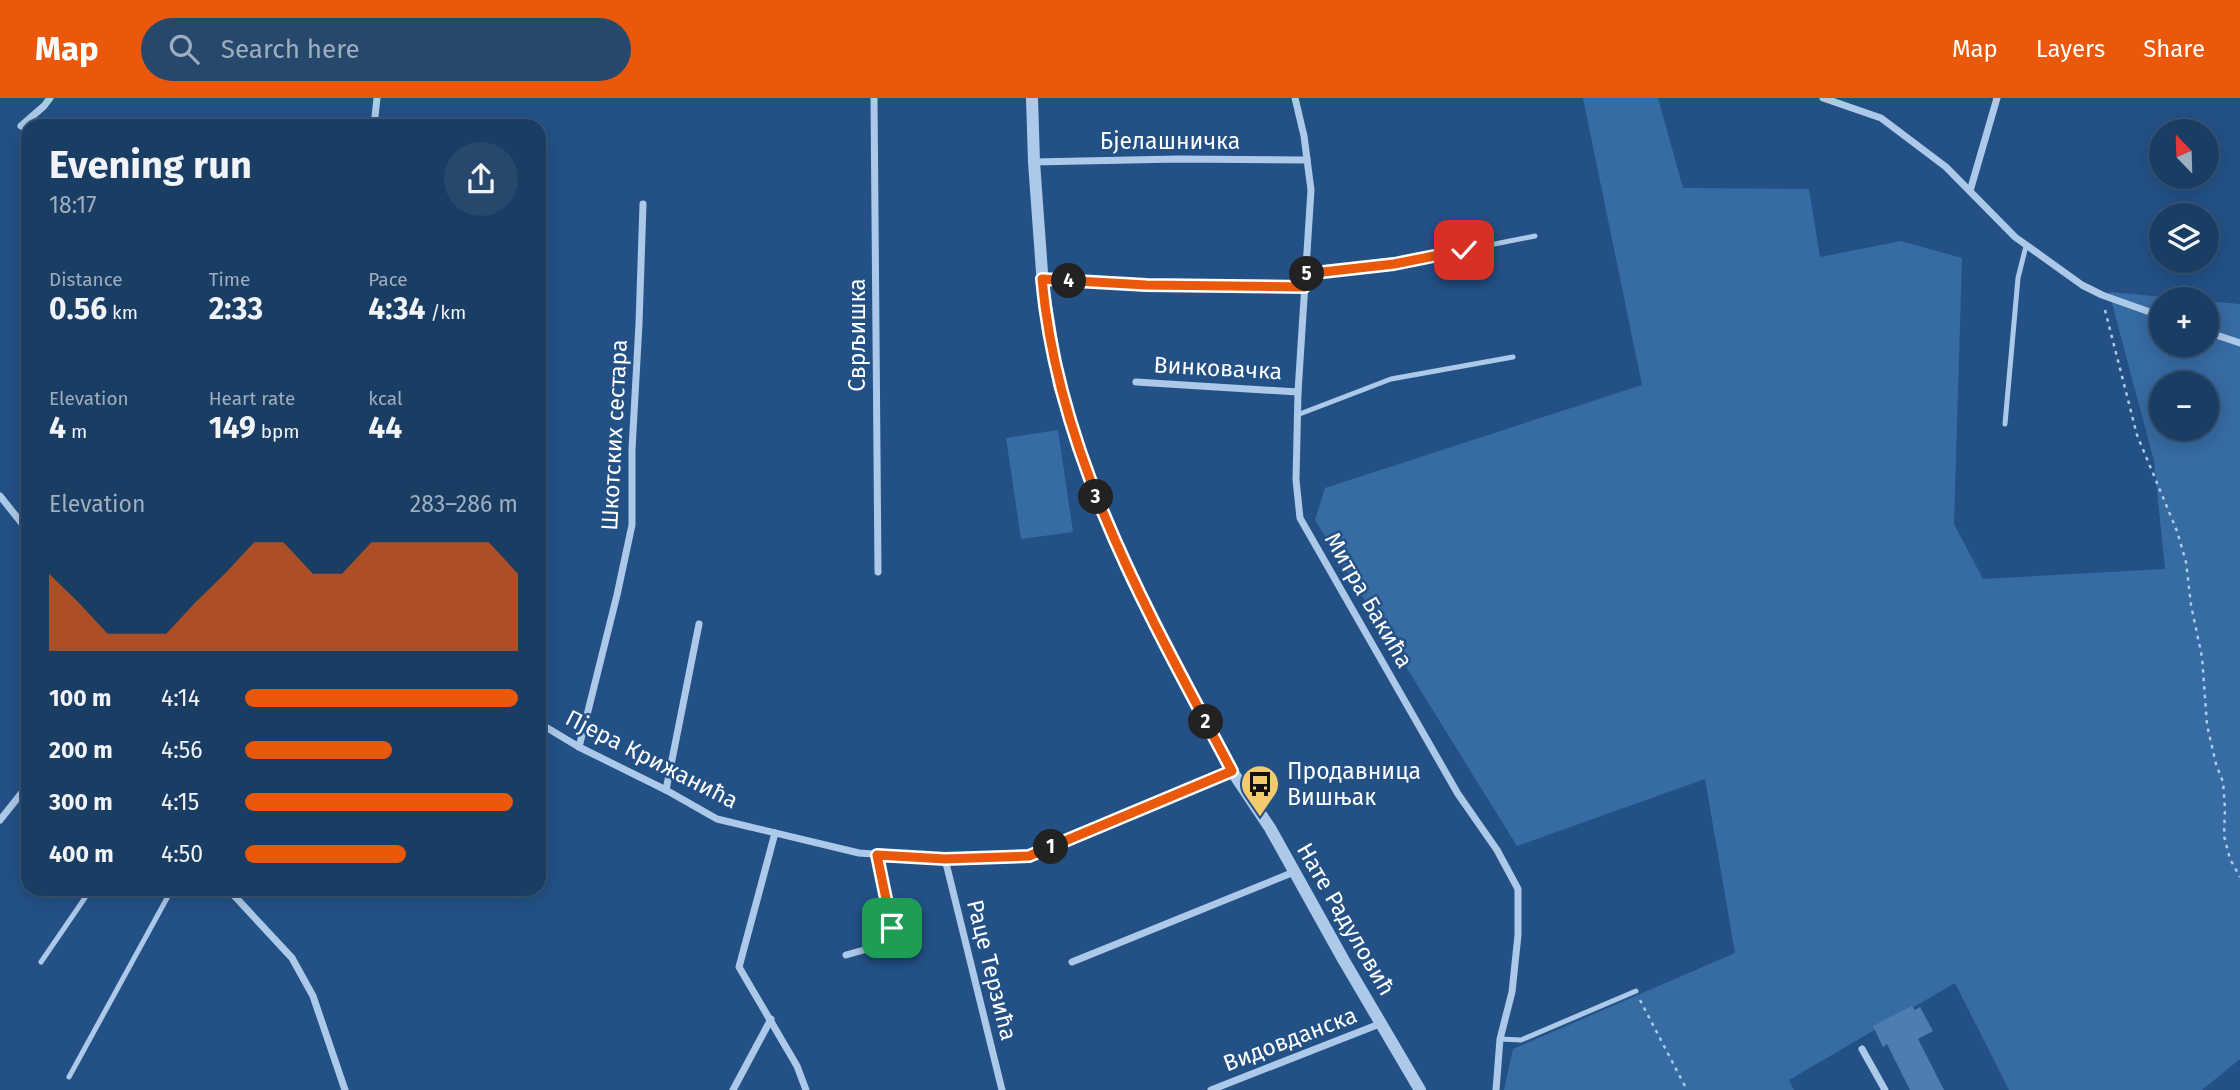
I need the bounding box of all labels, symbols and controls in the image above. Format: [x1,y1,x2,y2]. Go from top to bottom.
search box [141,18,631,81]
text: Map [35,29,99,69]
icon: search [165,30,203,68]
text: Search here [221,34,360,65]
text: Map [1952,35,1998,63]
text: Layers [2036,35,2105,63]
text: Share [2143,35,2205,63]
north arrow [2149,119,2219,189]
map controls [2149,119,2219,441]
street label: Бјелашничка [1100,127,1240,155]
text: Evening run [49,142,252,188]
button: share [444,142,518,216]
text: 18:17 [49,191,96,219]
button: layers [2149,203,2219,273]
pin [1434,220,1494,280]
icon: check [1445,231,1483,269]
pin: 5 [1290,256,1324,292]
text: 5 [1301,262,1312,285]
pin: 4 [1052,264,1086,298]
text: Distance [49,268,123,291]
text: Time [209,268,250,291]
text: Pace [368,268,408,291]
text: 4 [1063,269,1074,292]
street label: Сврљишка [843,278,871,392]
button: + [2149,287,2219,357]
text: 0.56 [49,291,107,327]
text: 2:33 [209,291,263,327]
text: 4:34 [368,291,425,327]
text: km [107,301,138,324]
text: /km [425,301,466,324]
street label: Шкотских сестара [595,339,633,531]
street label: Винковачка [1153,351,1283,385]
button: − [2149,371,2219,441]
text: Elevation [49,387,129,410]
text: Heart rate [209,387,295,410]
text: kcal [368,387,403,410]
text: 4 [49,410,66,446]
text: 149 [209,410,256,446]
text: 44 [368,410,402,446]
text: m [66,420,87,443]
text: bpm [256,420,300,443]
pin: 3 [1078,480,1114,514]
text: 3 [1091,485,1100,508]
text: Elevation [49,490,145,518]
text: 283–286 m [410,490,518,518]
street label: Митра Бакића [1319,527,1419,673]
text: 100 m [49,684,111,712]
text: 4:14 [161,684,200,712]
street label: Пјера Крижанића [561,703,743,815]
pin: 2 [1188,704,1224,740]
text: 2 [1201,710,1210,733]
text: 200 m [49,736,113,764]
text: 4:56 [161,736,203,764]
place label: Продавница Вишњак [1287,757,1421,811]
bus stop icon: Продавница Вишњак [1239,763,1281,818]
text: 300 m [49,788,113,816]
text: 4:15 [161,788,199,816]
pin: 1 [1034,830,1068,864]
text: 1 [1046,835,1055,858]
street label: Нате Радуловић [1291,838,1401,1000]
text: 400 m [49,840,114,868]
text: 4:50 [161,840,203,868]
street label: Раце Терзића [961,897,1023,1043]
pin [862,898,922,958]
icon: arrive [873,909,911,947]
street label: Видовданска [1219,1001,1361,1077]

